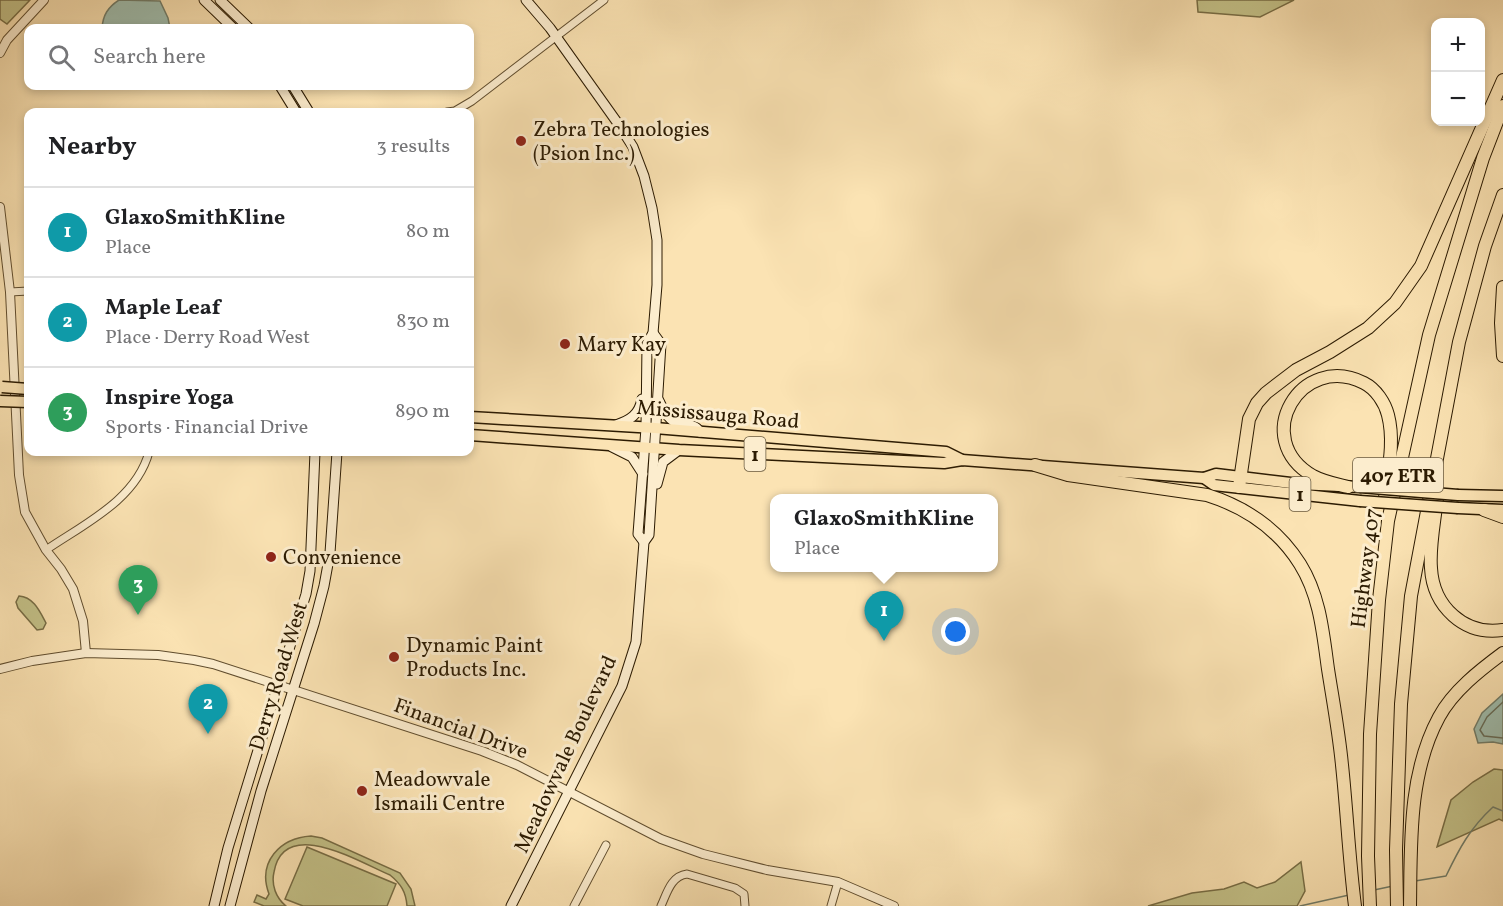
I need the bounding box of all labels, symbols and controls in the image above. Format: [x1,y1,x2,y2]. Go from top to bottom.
map controls [1431,18,1485,126]
button: + [1431,18,1485,72]
search box [24,24,474,90]
icon: search [45,41,78,74]
text: Search here [93,42,206,73]
button: − [1431,72,1485,126]
place label: Zebra Technologies (Psion Inc.) [533,116,710,169]
text: Nearby [48,129,137,165]
text: 3 results [376,133,450,161]
marker: Zebra Technologies (Psion Inc.) [514,134,528,148]
text: GlaxoSmithKline [105,203,285,234]
text: 1 [63,218,72,246]
text: 80 m [406,218,450,246]
text: Place [105,234,151,262]
text: Maple Leaf [105,293,220,324]
text: 2 [62,308,73,336]
text: 830 m [396,308,450,336]
text: Place · Derry Road West [105,324,310,352]
place label: Mary Kay [577,331,667,360]
marker: Mary Kay [558,337,572,351]
text: Inspire Yoga [105,383,234,414]
street label: Mississauga Road [635,394,800,437]
text: 3 [62,398,73,426]
text: 890 m [395,398,450,426]
text: Sports · Financial Drive [105,414,308,442]
road number: 1 [744,437,766,471]
road number: 407 ETR [1353,458,1443,492]
road number: 1 [1290,477,1310,511]
popup [770,494,998,572]
text: GlaxoSmithKline [794,504,974,535]
street label: Highway 407 [1345,507,1388,630]
text: Place [794,535,840,563]
place label: Convenience [283,544,401,573]
marker: Convenience [264,550,278,564]
pin: 3 [118,566,158,615]
pin: 1 [864,592,904,641]
street label: Derry Road West [243,598,316,755]
your location [941,617,970,646]
place label: Dynamic Paint Products Inc. [406,632,543,685]
marker: Dynamic Paint Products Inc. [387,650,401,664]
street label: Meadowvale Boulevard [508,651,625,858]
pin: 2 [188,684,228,734]
street label: Financial Drive [389,692,532,767]
place label: Meadowvale Ismaili Centre [374,766,505,819]
marker: Meadowvale Ismaili Centre [355,784,369,798]

